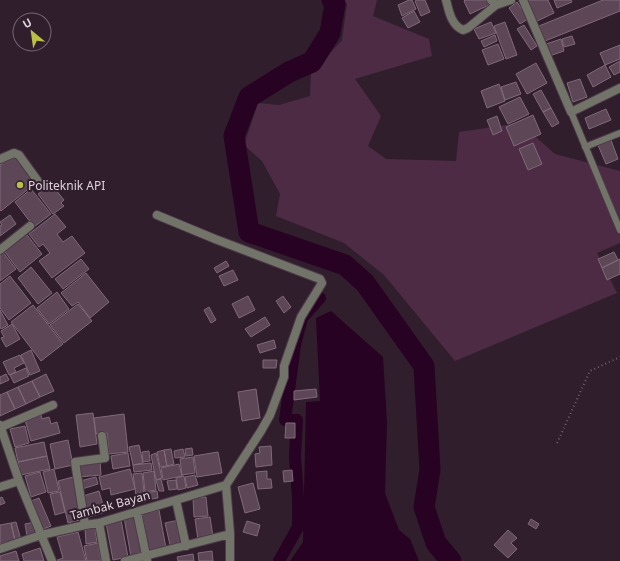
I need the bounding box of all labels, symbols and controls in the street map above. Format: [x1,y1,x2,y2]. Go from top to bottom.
north arrow [12,12,52,52]
text: U [20,14,34,31]
place label: Politeknik API [28,177,105,194]
marker: Politeknik API [15,180,25,190]
street label: Tambak Bayan [68,486,152,524]

